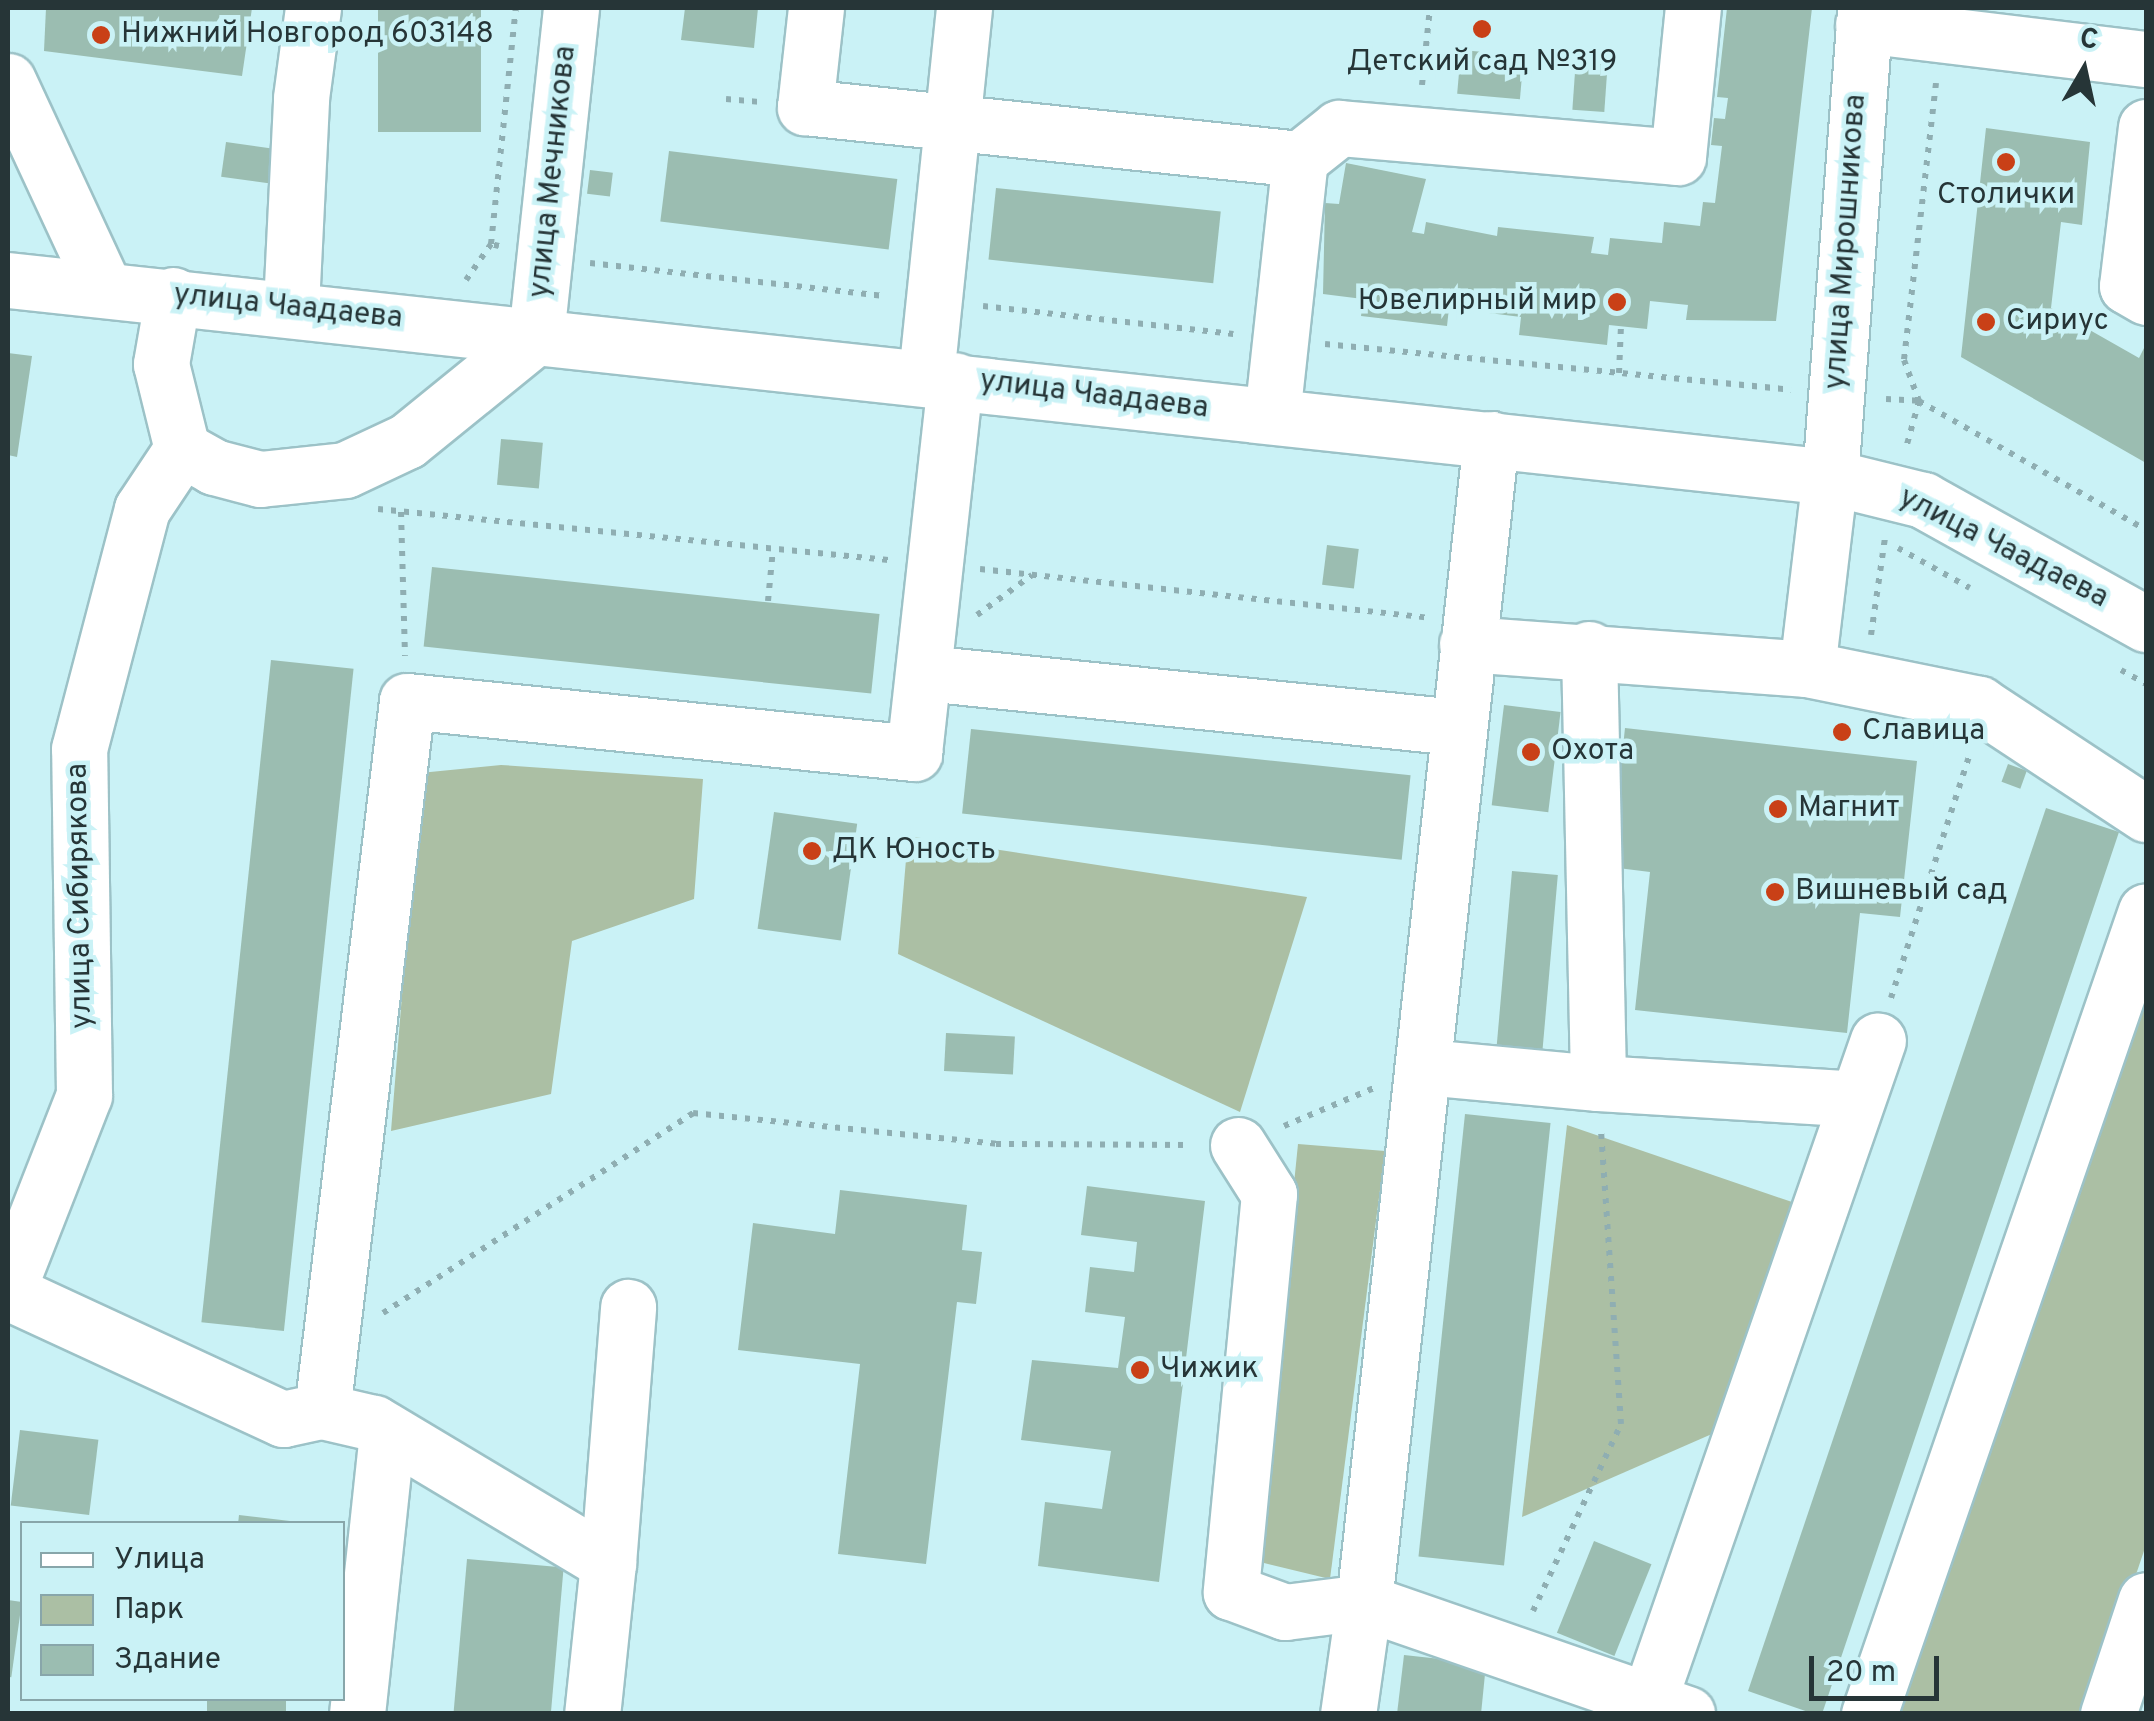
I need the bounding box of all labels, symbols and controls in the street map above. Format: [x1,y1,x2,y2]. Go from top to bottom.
place label: Нижний Новгород 603148 [121,17,494,53]
marker: Детский сад №319 [1471,18,1493,40]
north arrow [2034,20,2134,120]
text: С [2077,21,2100,60]
marker: Нижний Новгород 603148 [90,24,112,46]
street label: улица Мечникова [523,44,585,300]
place label: Детский сад №319 [1347,45,1617,81]
street label: улица Мирошникова [1819,93,1875,391]
marker: Столички [1995,151,2017,173]
place label: Столички [1937,178,2075,214]
street label: улица Чаадаева [172,278,404,338]
place label: Ювелирный мир [1358,284,1597,320]
marker: Ювелирный мир [1606,291,1628,313]
place label: Сириус [2006,304,2109,340]
marker: Сириус [1975,311,1997,333]
street label: улица Чаадаева [978,364,1210,428]
street label: улица Чаадаева [1892,481,2114,617]
place label: Славица [1862,714,1985,750]
marker: Славица [1831,721,1853,743]
place label: Охота [1551,734,1634,770]
marker: Охота [1520,741,1542,763]
street label: улица Сибирякова [61,763,101,1029]
place label: Магнит [1798,791,1900,827]
marker: Магнит [1767,798,1789,820]
place label: ДК Юность [832,833,996,869]
marker: ДК Юность [801,840,823,862]
place label: Вишневый сад [1795,874,2007,910]
marker: Вишневый сад [1764,881,1786,903]
place label: Чижик [1160,1352,1259,1388]
marker: Чижик [1129,1359,1151,1381]
legend [20,1521,345,1701]
text: Улица [114,1542,205,1579]
text: Парк [114,1592,184,1629]
scale bar [1814,1636,1944,1698]
text: Здание [114,1642,221,1679]
text: 20 m [1826,1655,1896,1692]

